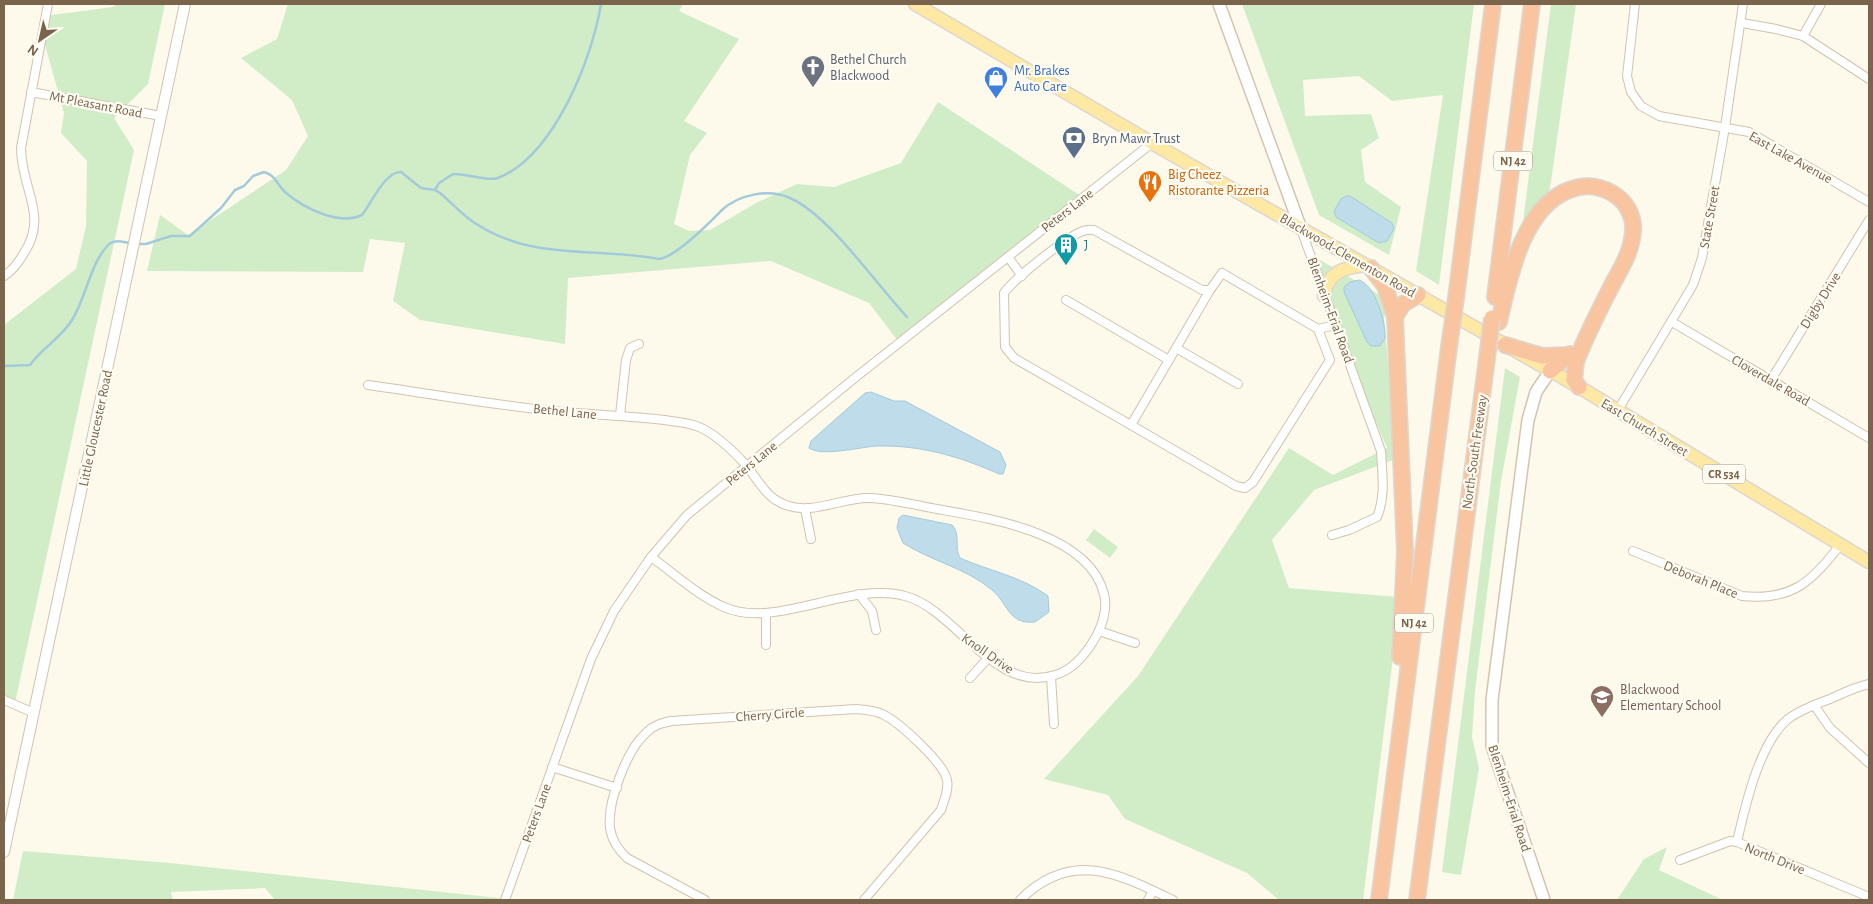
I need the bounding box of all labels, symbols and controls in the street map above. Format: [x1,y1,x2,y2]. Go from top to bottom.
north arrow [15,15,65,65]
text: N [25,41,41,58]
place label: Bethel Church Blackwood [830,53,907,83]
church icon: Bethel Church Blackwood [800,54,826,88]
place label: Mr. Brakes Auto Care [1014,64,1070,94]
shop icon: Mr. Brakes Auto Care [983,65,1009,99]
street label: Mt Pleasant Road [48,89,144,121]
bank icon: Bryn Mawr Trust [1061,125,1087,159]
street label: East Lake Avenue [1746,129,1835,187]
place label: Bryn Mawr Trust [1092,132,1181,146]
road number: NJ 42 [1494,152,1532,170]
place label: Big Cheez Ristorante Pizzeria [1168,168,1270,198]
restaurant icon: Big Cheez Ristorante Pizzeria [1137,169,1163,203]
street label: State Street [1698,184,1722,250]
street label: Peters Lane [1039,186,1096,235]
street label: Blackwood-Clementon Road [1277,211,1418,300]
building icon: J [1053,232,1079,266]
place label: J [1084,239,1088,253]
street label: Blenheim-Erial Road [1304,256,1356,365]
street label: Digby Drive [1798,270,1844,331]
street label: Cloverdale Road [1729,353,1812,409]
street label: Little Gloucester Road [77,369,115,488]
street label: North-South Freeway [1460,394,1490,510]
street label: East Church Street [1598,396,1691,460]
street label: Bethel Lane [533,402,597,422]
street label: Peters Lane [723,439,780,489]
road number: CR 534 [1703,464,1745,484]
street label: Deborah Place [1661,559,1740,601]
road number: NJ 42 [1395,614,1433,632]
street label: Knoll Drive [959,631,1016,677]
place label: Blackwood Elementary School [1620,683,1722,713]
school or university icon: Blackwood Elementary School [1589,684,1615,718]
street label: Cherry Circle [735,706,805,724]
street label: Blenheim-Erial Road [1485,743,1533,853]
street label: Peters Lane [520,782,554,845]
street label: North Drive [1742,841,1807,877]

